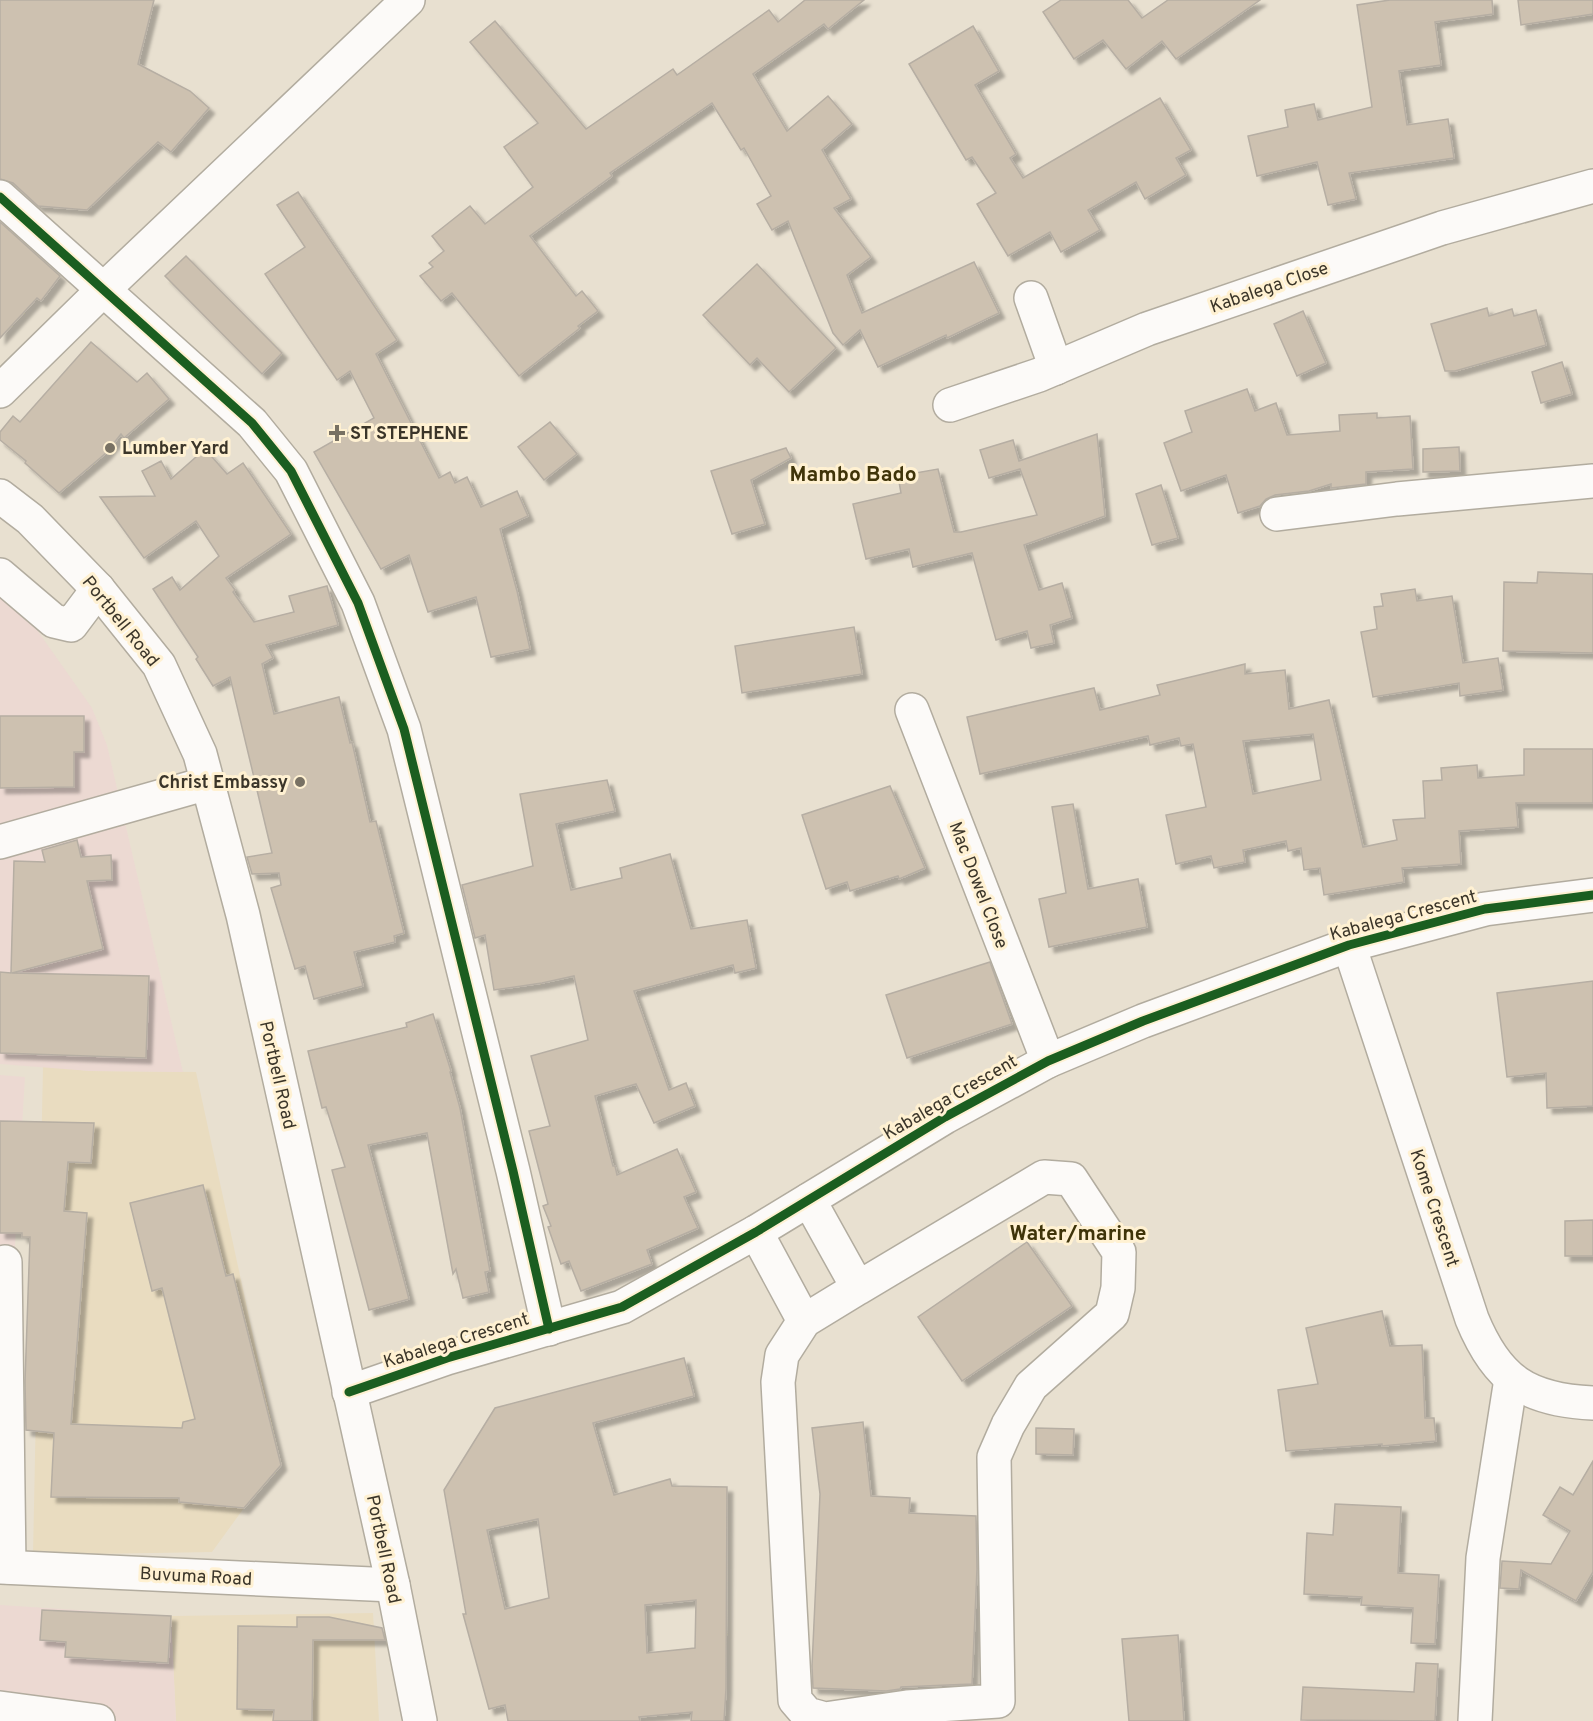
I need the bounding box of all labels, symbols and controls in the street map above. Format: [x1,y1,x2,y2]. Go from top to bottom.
street label: Kabalega Close [1207,257,1332,319]
place label: ST STEPHENE [350,423,468,446]
marker: ST STEPHENE [328,424,346,442]
place label: Lumber Yard [122,438,229,461]
marker: Lumber Yard [103,441,117,455]
district label: Mambo Bado [789,462,917,489]
street label: Portbell Road [76,572,164,672]
place label: Christ Embassy [158,772,288,795]
marker: Christ Embassy [293,775,307,789]
street label: Mac Dowel Close [943,819,1012,952]
street label: Kabalega Crescent [1327,886,1479,947]
street label: Portbell Road [253,1019,300,1132]
street label: Kabalega Crescent [880,1051,1022,1146]
street label: Kome Crescent [1404,1147,1463,1270]
district label: Water/marine [1009,1221,1147,1248]
street label: Kabalega Crescent [381,1308,532,1375]
street label: Portbell Road [360,1493,405,1606]
street label: Buvuma Road [139,1563,253,1592]

